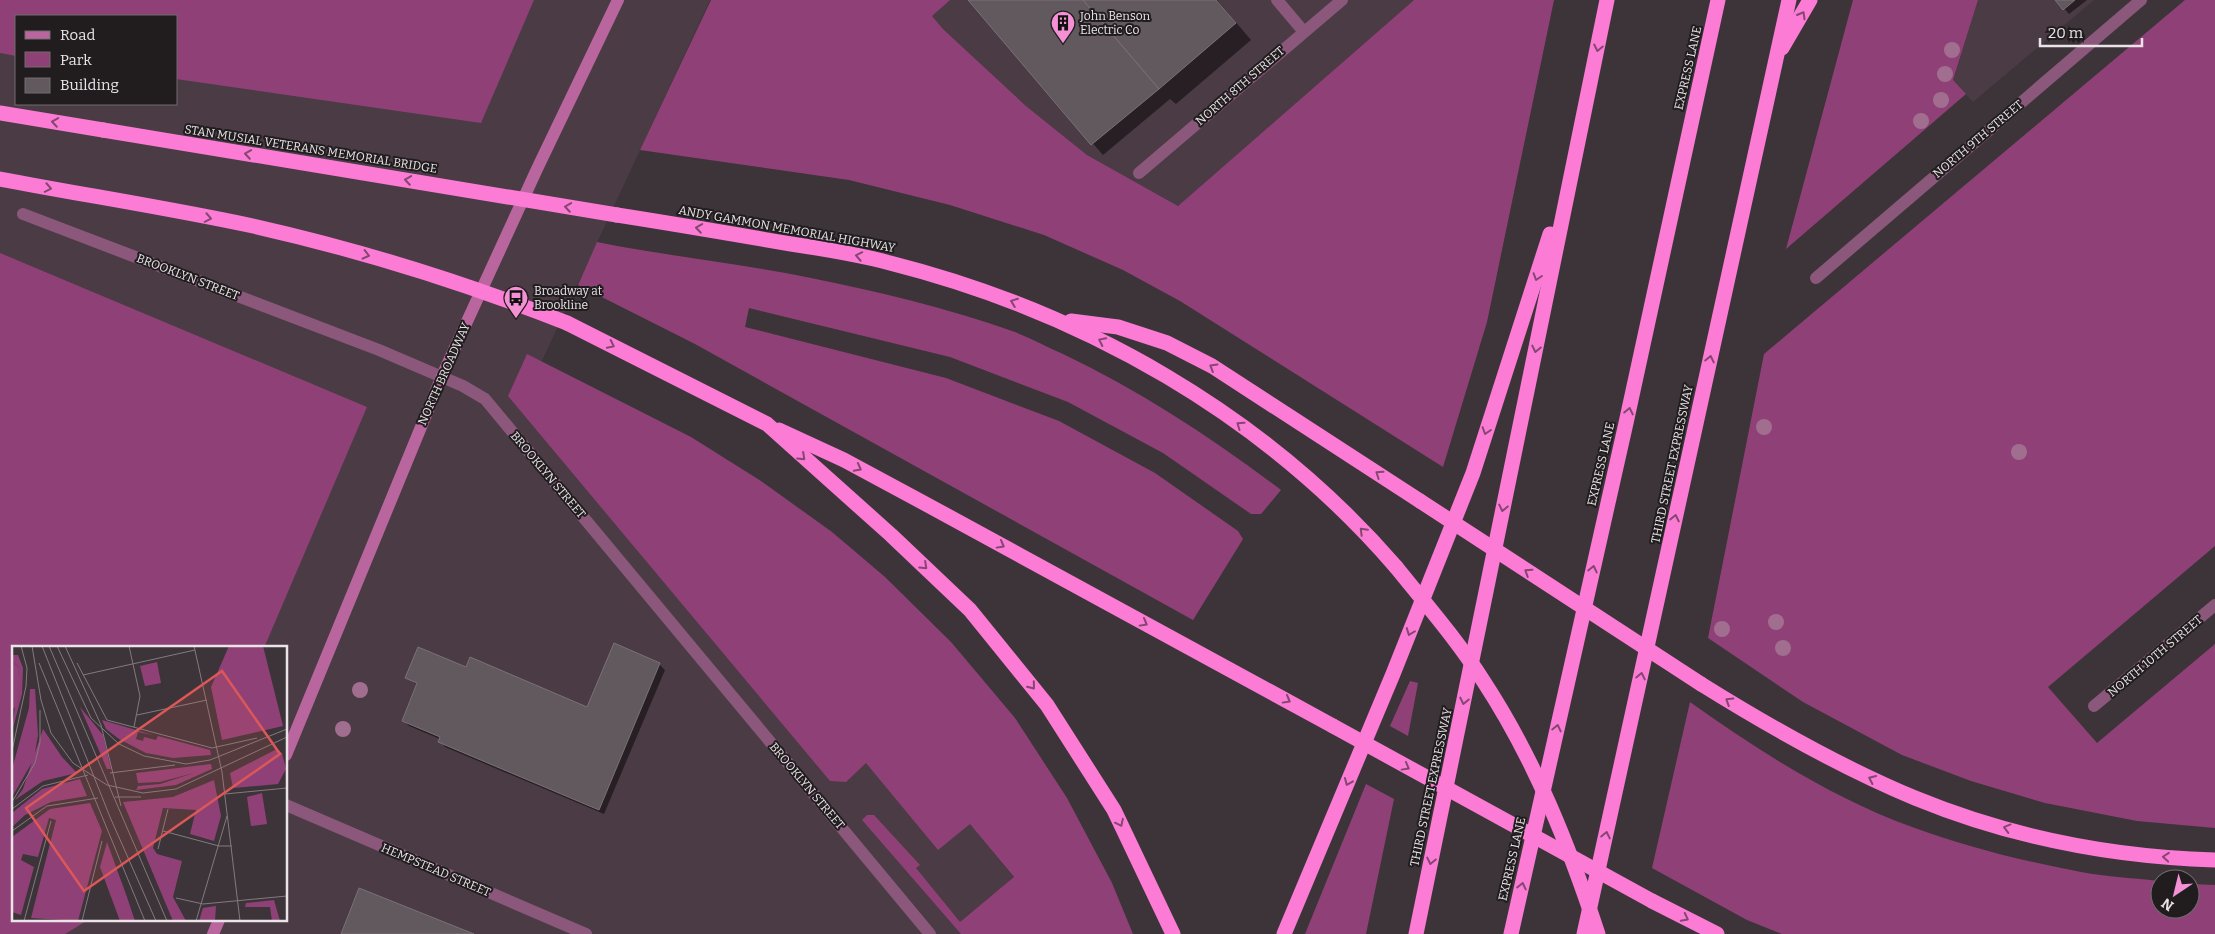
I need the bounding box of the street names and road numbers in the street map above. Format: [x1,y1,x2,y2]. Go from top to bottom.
street label: EXPRESS LANE [1672,25,1704,111]
street label: NORTH 8TH STREET [1193,44,1287,128]
street label: NORTH 9TH STREET [1930,97,2026,181]
street label: STAN MUSIAL VETERANS MEMORIAL BRIDGE [184,122,438,176]
street label: ANDY GAMMON MEMORIAL HIGHWAY [677,203,897,255]
street label: BROOKLYN STREET [135,251,241,303]
street label: NORTH BROADWAY [415,320,473,428]
street label: THIRD STREET EXPRESSWAY [1648,383,1696,545]
street label: EXPRESS LANE [1585,421,1617,507]
street label: BROOKLYN STREET [508,429,588,521]
street label: NORTH 10TH STREET [2105,612,2205,700]
street label: THIRD STREET EXPRESSWAY [1407,706,1455,868]
street label: BROOKLYN STREET [767,740,847,832]
street label: EXPRESS LANE [1496,816,1528,902]
street label: HEMPSTEAD STREET [379,841,493,899]

